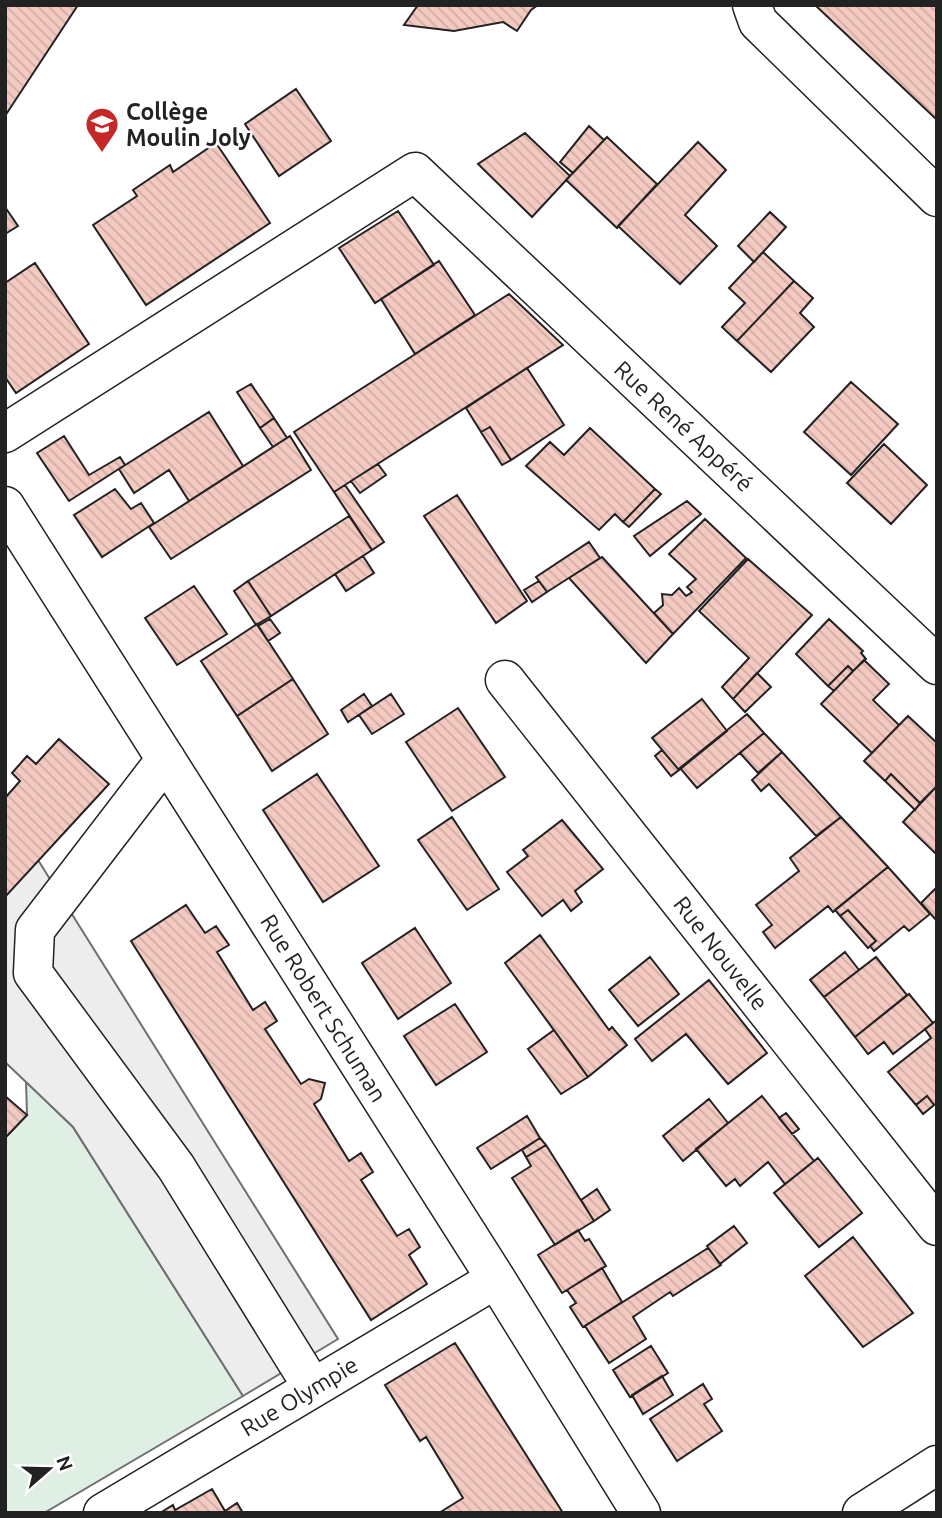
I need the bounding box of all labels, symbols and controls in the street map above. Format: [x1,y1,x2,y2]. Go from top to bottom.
place label: Collège Moulin Joly [126,99,251,150]
school or university icon: Collège Moulin Joly [83,105,121,154]
street label: Rue René Appéré [610,356,758,496]
street label: Rue Nouvelle [669,891,773,1015]
street label: Rue Robert Schuman [256,910,392,1106]
street label: Rue Olympie [236,1351,362,1441]
north arrow [14,1434,84,1504]
text: N [52,1453,78,1474]

